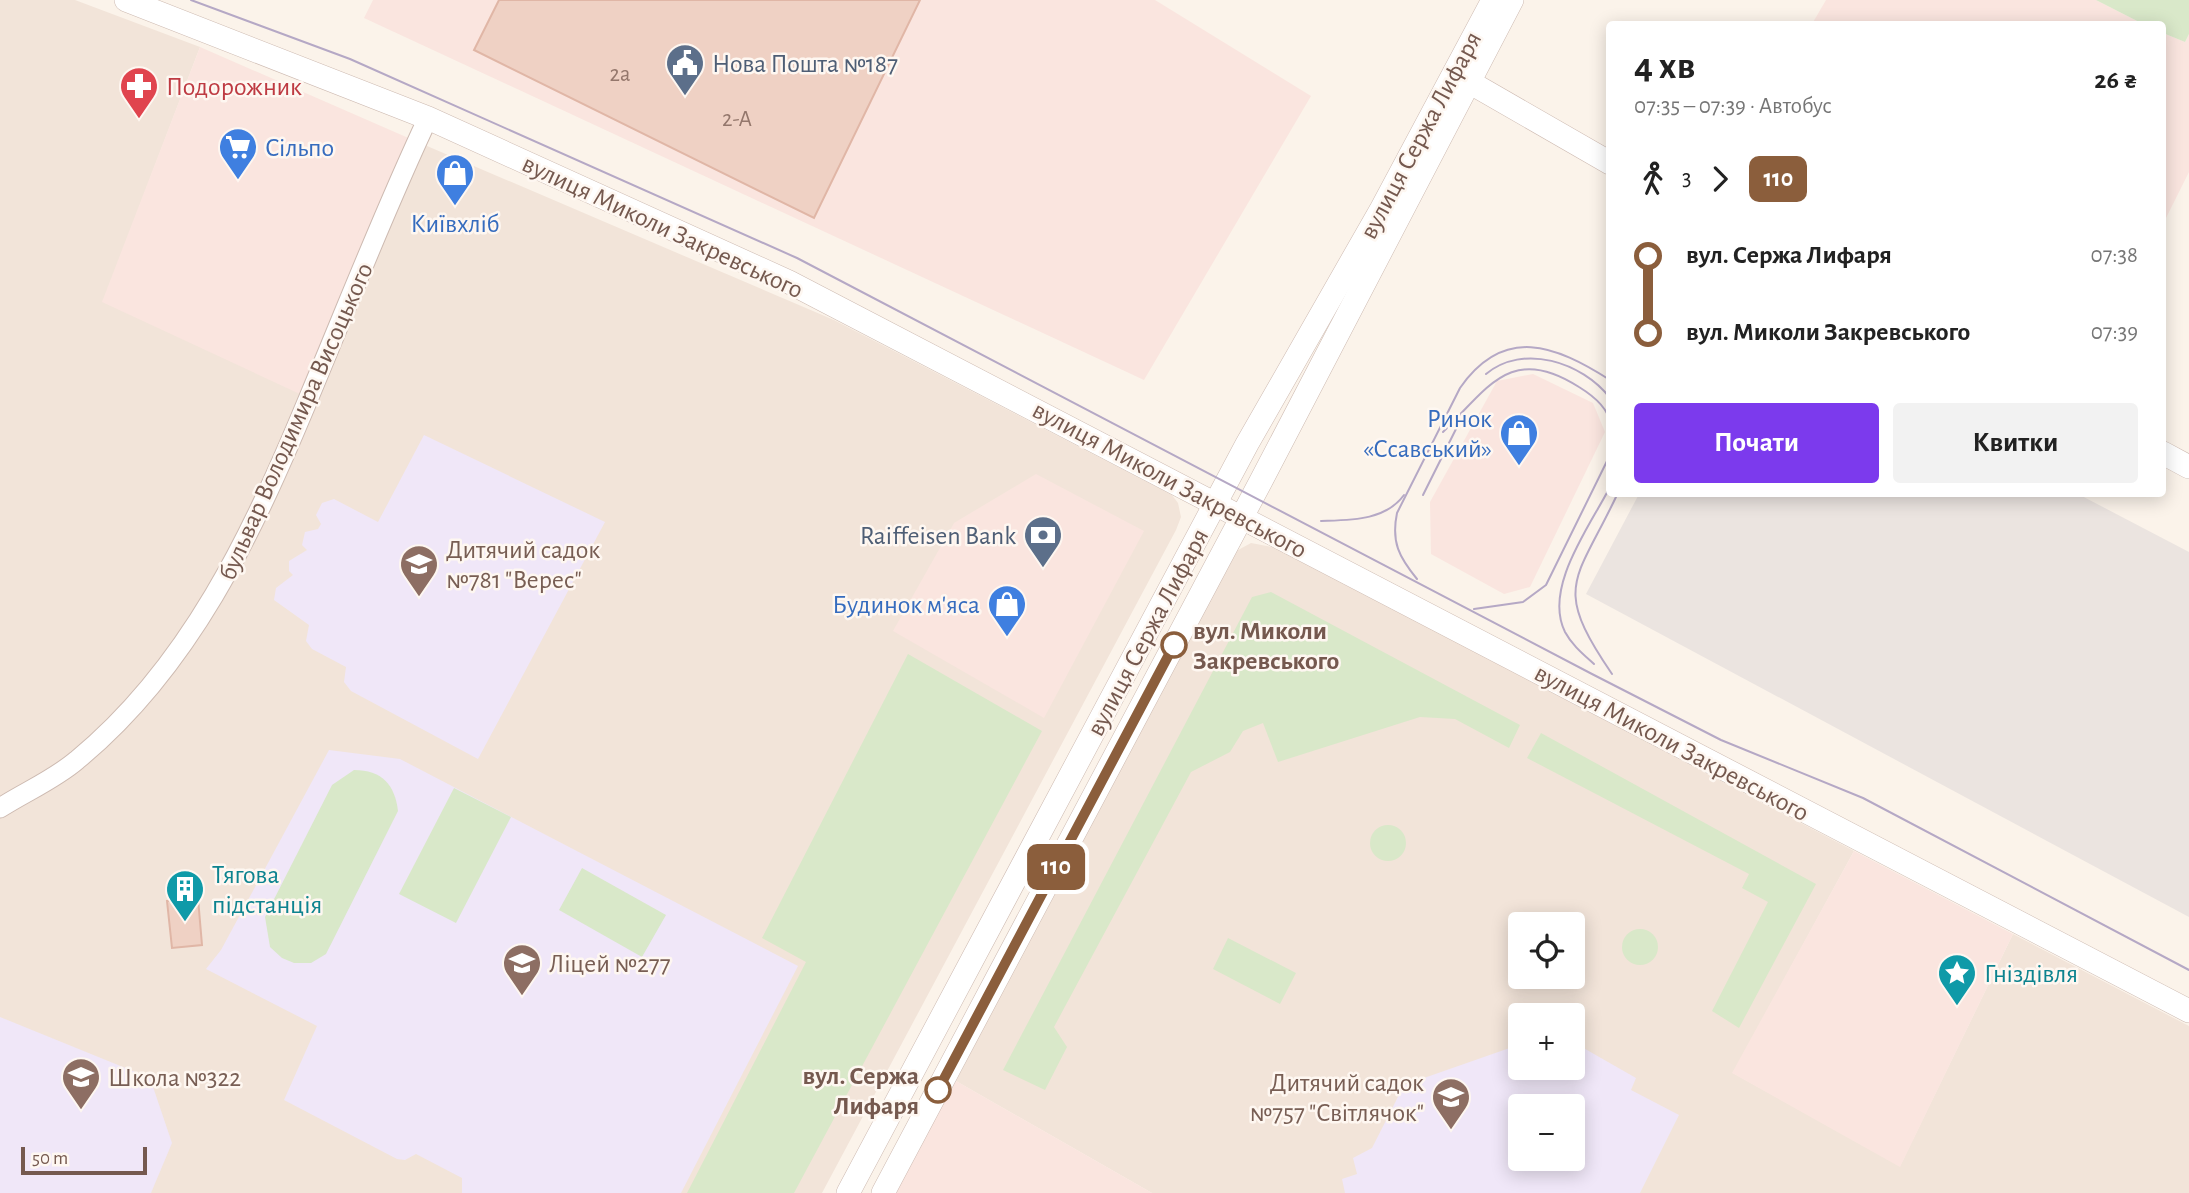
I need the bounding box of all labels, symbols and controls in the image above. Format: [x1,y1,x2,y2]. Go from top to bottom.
street label: вулиця Сержа Лифаря [1355,28,1487,243]
public building icon: Нова Пошта №187 [664,42,706,97]
text: 4 хв [1634,48,1695,86]
place label: Нова Пошта №187 [712,51,898,77]
house number: 2а [610,63,630,86]
pharmacy icon: Подорожник [118,65,160,120]
text: 26 ₴ [2094,67,2138,93]
place label: Подорожник [166,74,302,100]
text: 07:35 – 07:39 · Автобус [1634,95,1832,118]
house number: 2-А [722,108,752,131]
supermarket icon: Сільпо [217,126,259,181]
place label: Сільпо [265,135,334,161]
street label: вулиця Миколи Закревського [518,150,807,303]
shop icon: Київхліб [434,152,476,207]
icon: walk [1634,160,1672,198]
icon: forward [1701,160,1739,198]
text: 3 [1682,167,1691,190]
text: 110 [1763,167,1793,191]
place label: Київхліб [411,211,499,237]
text: вул. Сержа Лифаря [1686,242,1892,268]
text: 07:38 [2091,244,2138,267]
street label: бульвар Володимира Висоцького [214,259,378,584]
text: вул. Миколи Закревського [1686,319,1970,345]
text: 07:39 [2091,321,2138,344]
street label: вулиця Миколи Закревського [1028,396,1311,563]
button: Почати [1634,403,1879,483]
button: Квитки [1893,403,2138,483]
place label: Ринок «Ссавський» [1363,406,1492,462]
shop icon: Ринок «Ссавський» [1498,412,1540,467]
bank icon: Raiffeisen Bank [1022,514,1064,569]
place label: Raiffeisen Bank [860,523,1016,549]
street label: вулиця Сержа Лифаря [1082,525,1214,740]
place label: Дитячий садок №781 "Верес" [446,537,600,593]
school or university icon: Дитячий садок №781 "Верес" [398,543,440,598]
shop icon: Будинок м'яса [986,583,1028,638]
place label: Будинок м'яса [832,592,980,618]
place label: вул. Миколи Закревського [1193,618,1340,674]
marker: вул. Миколи Закревського [1161,632,1187,658]
street label: вулиця Миколи Закревського [1530,659,1813,826]
line badge: 110 [1016,844,1096,890]
text: 110 [1041,855,1071,879]
place label: Тягова пiдстанцiя [212,862,322,918]
building icon: Тягова пiдстанцiя [164,868,206,923]
map controls [1508,912,1585,1171]
button: locate [1508,912,1585,989]
school or university icon: Ліцей №277 [501,942,543,997]
place label: Ліцей №277 [549,951,671,977]
place icon: Гніздівля [1936,952,1978,1007]
place label: Гніздівля [1984,961,2078,987]
button: + [1508,1003,1585,1080]
school or university icon: Школа №322 [60,1056,102,1111]
place label: вул. Сержа Лифаря [803,1063,919,1119]
place label: Школа №322 [108,1065,241,1091]
place label: Дитячий садок №757 "Світлячок" [1249,1070,1424,1126]
school or university icon: Дитячий садок №757 "Світлячок" [1430,1076,1472,1131]
marker: вул. Сержа Лифаря [925,1077,951,1103]
button: − [1508,1094,1585,1171]
scale bar [21,1144,147,1176]
text: 50 m [32,1149,68,1168]

